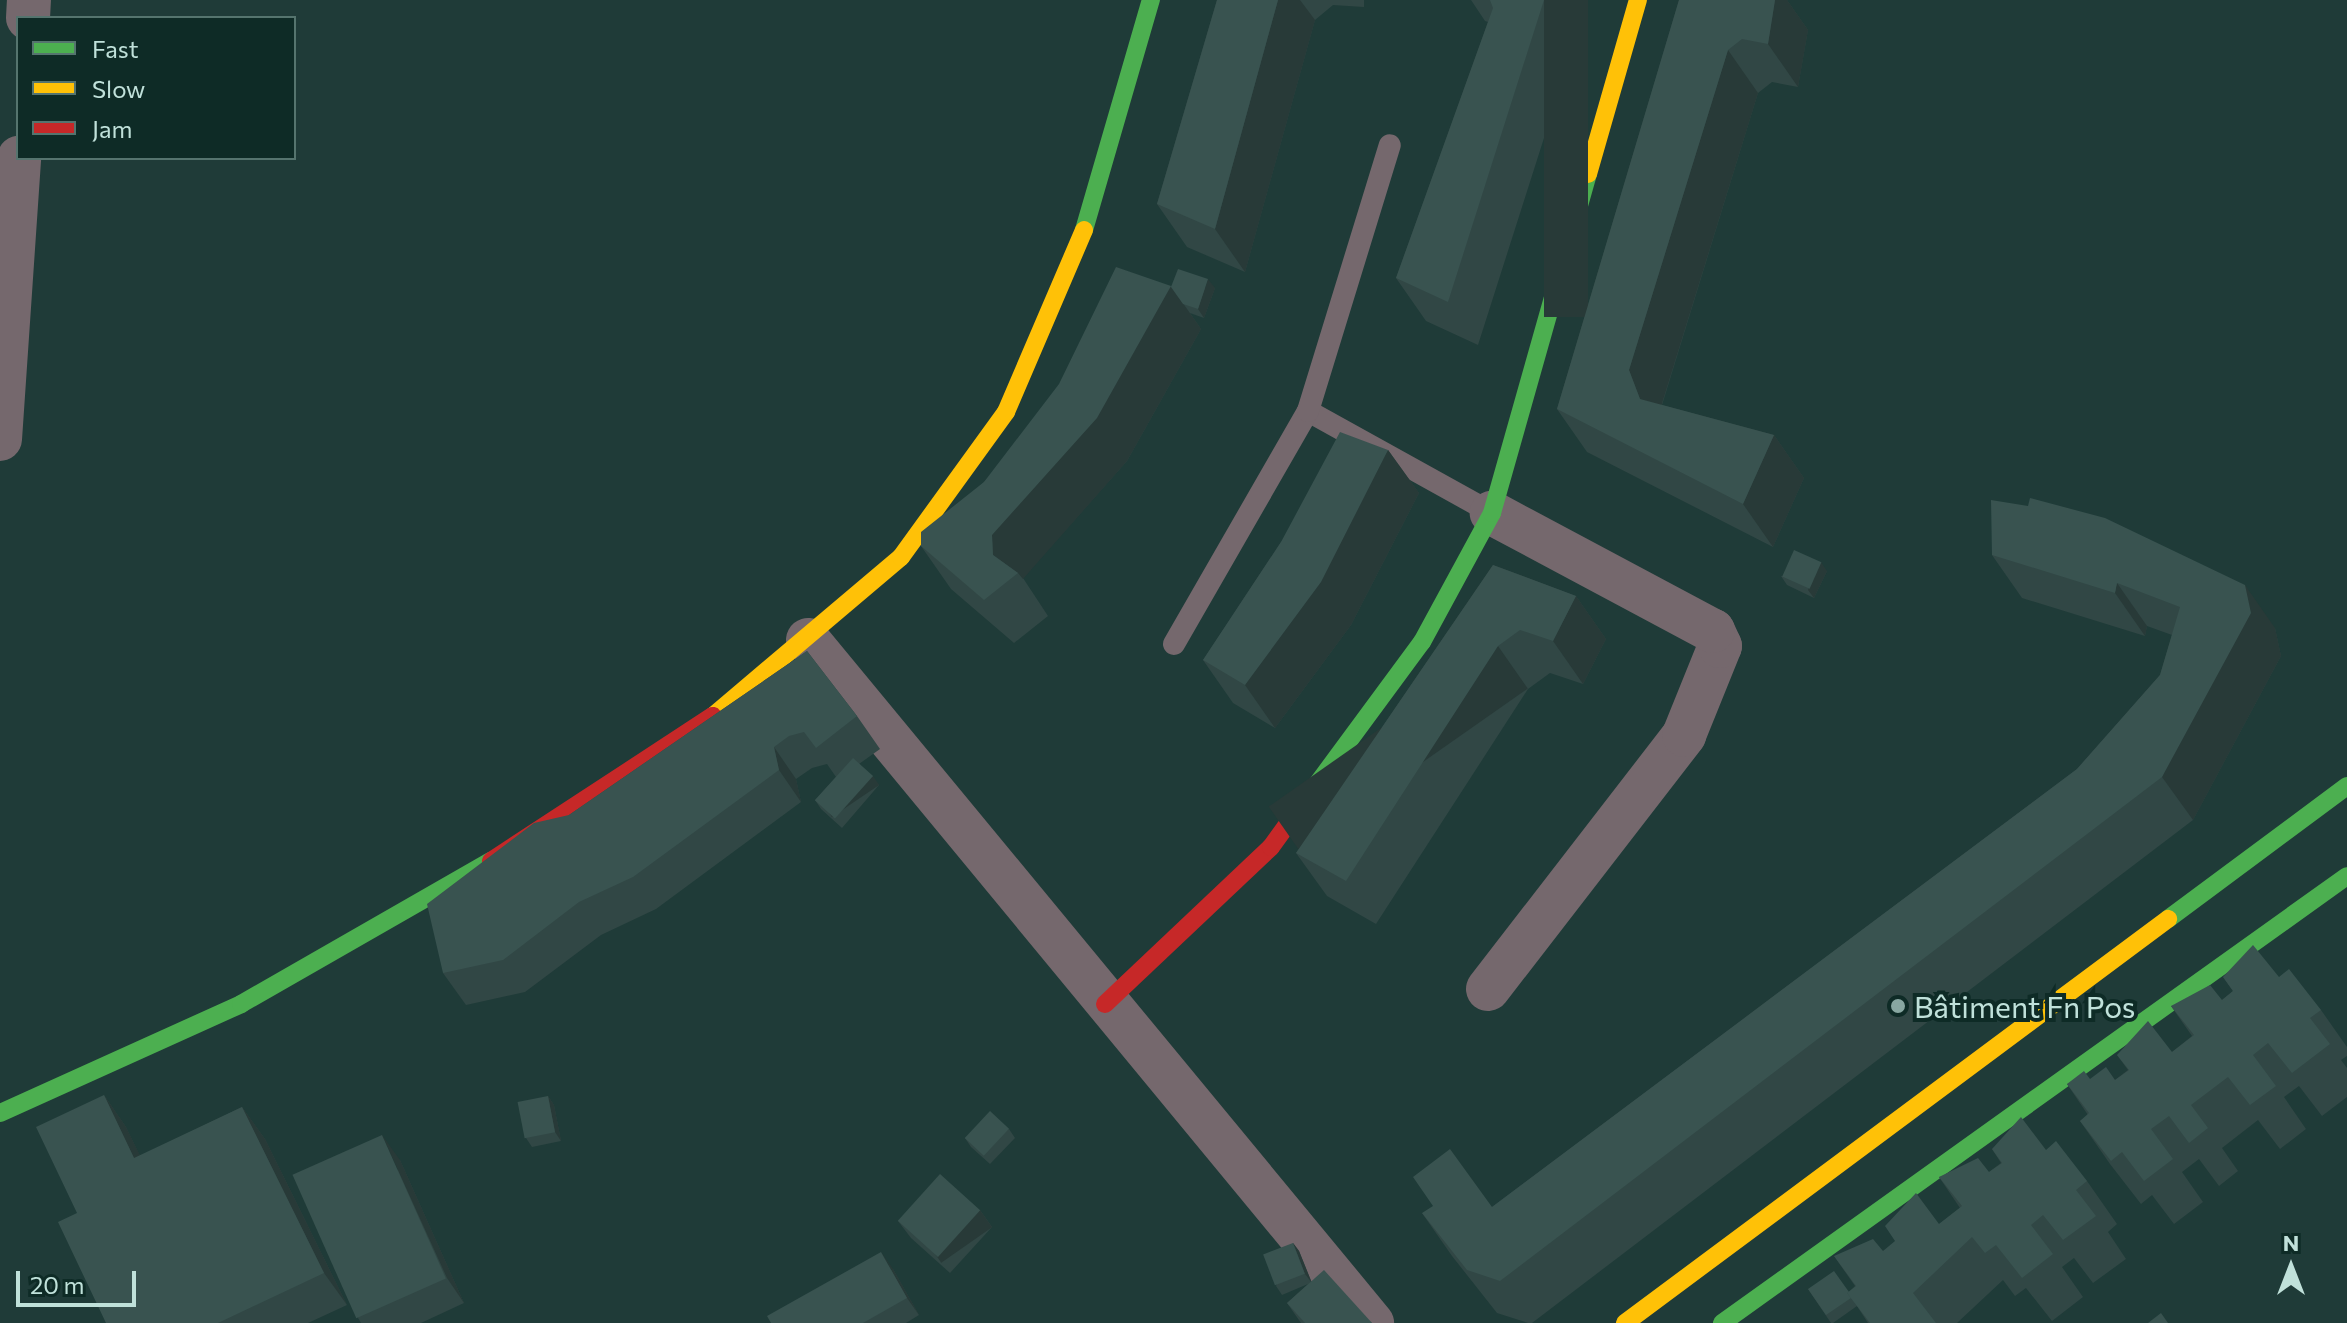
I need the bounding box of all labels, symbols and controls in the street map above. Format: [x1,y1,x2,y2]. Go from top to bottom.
legend [16,16,296,160]
text: Fast [92,34,139,63]
text: Slow [92,74,145,103]
text: Jam [92,114,132,143]
place label: Bâtiment Fn Pos [1914,988,2135,1024]
marker: Bâtiment Fn Pos [1889,997,1907,1015]
north arrow [2251,1227,2331,1307]
text: N [2283,1229,2299,1256]
scale bar [20,1255,140,1305]
text: 20 m [30,1270,84,1299]

